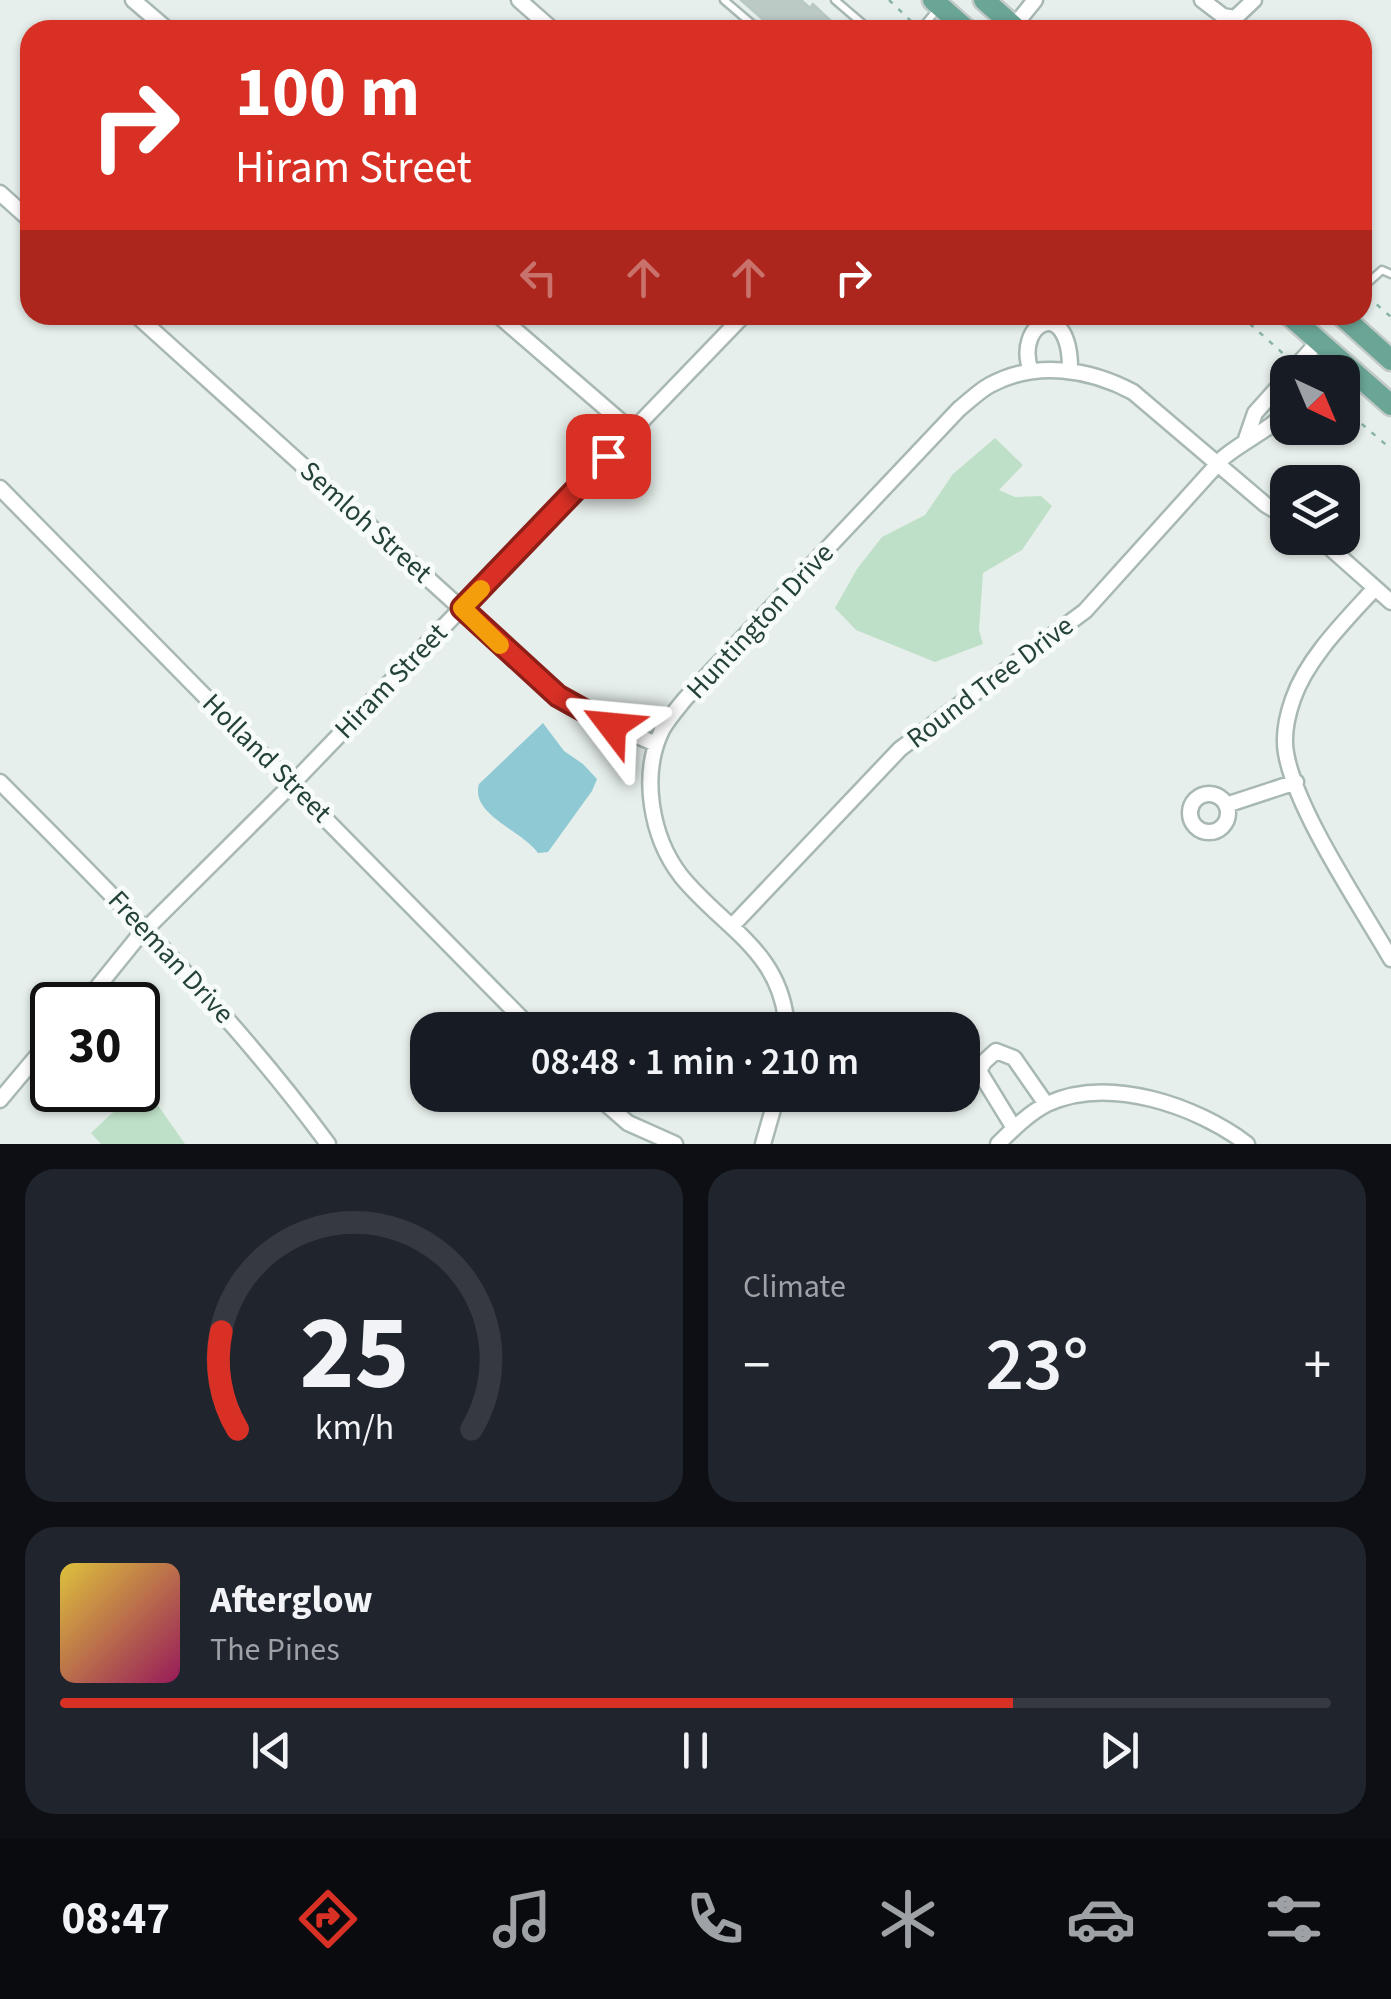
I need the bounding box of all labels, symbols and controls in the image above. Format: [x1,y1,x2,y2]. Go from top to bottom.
text: 100 m [235,43,420,143]
icon: right [70,60,200,190]
text: Hiram Street [235,136,472,200]
icon: left [511,250,566,305]
icon: ahead [616,250,671,305]
icon: ahead [721,250,776,305]
icon: right [826,250,881,305]
north arrow [1270,355,1360,445]
map controls [1270,355,1360,555]
pin [566,414,651,499]
icon: arrive [581,429,636,484]
street label: Semloh Street [291,452,441,593]
button: layers [1270,465,1360,555]
street label: Huntington Drive [677,534,843,708]
street label: Round Tree Drive [898,606,1082,758]
street label: Hiram Street [325,614,457,748]
position arrow [560,674,664,778]
street label: Holland Street [193,684,341,832]
street label: Freeman Drive [99,881,243,1033]
speed limit sign: 30 [30,982,160,1112]
text: 08:48 · 1 min · 210 m [531,1035,859,1089]
text: Climate [743,1264,846,1310]
text: 25 [299,1281,409,1429]
text: 23° [985,1312,1089,1419]
text: − [743,1327,770,1405]
text: + [1304,1327,1331,1405]
text: km/h [314,1402,394,1453]
text: Afterglow [210,1573,373,1627]
text: The Pines [210,1627,340,1673]
icon: previous [244,1723,299,1778]
icon: pause [668,1723,723,1778]
icon: next [1092,1723,1147,1778]
icon: directions [293,1884,363,1954]
icon: music [487,1884,557,1954]
icon: phone [680,1884,750,1954]
icon: climate [873,1884,943,1954]
icon: car [1066,1884,1136,1954]
icon: filters [1259,1884,1329,1954]
text: 08:47 [62,1887,170,1951]

